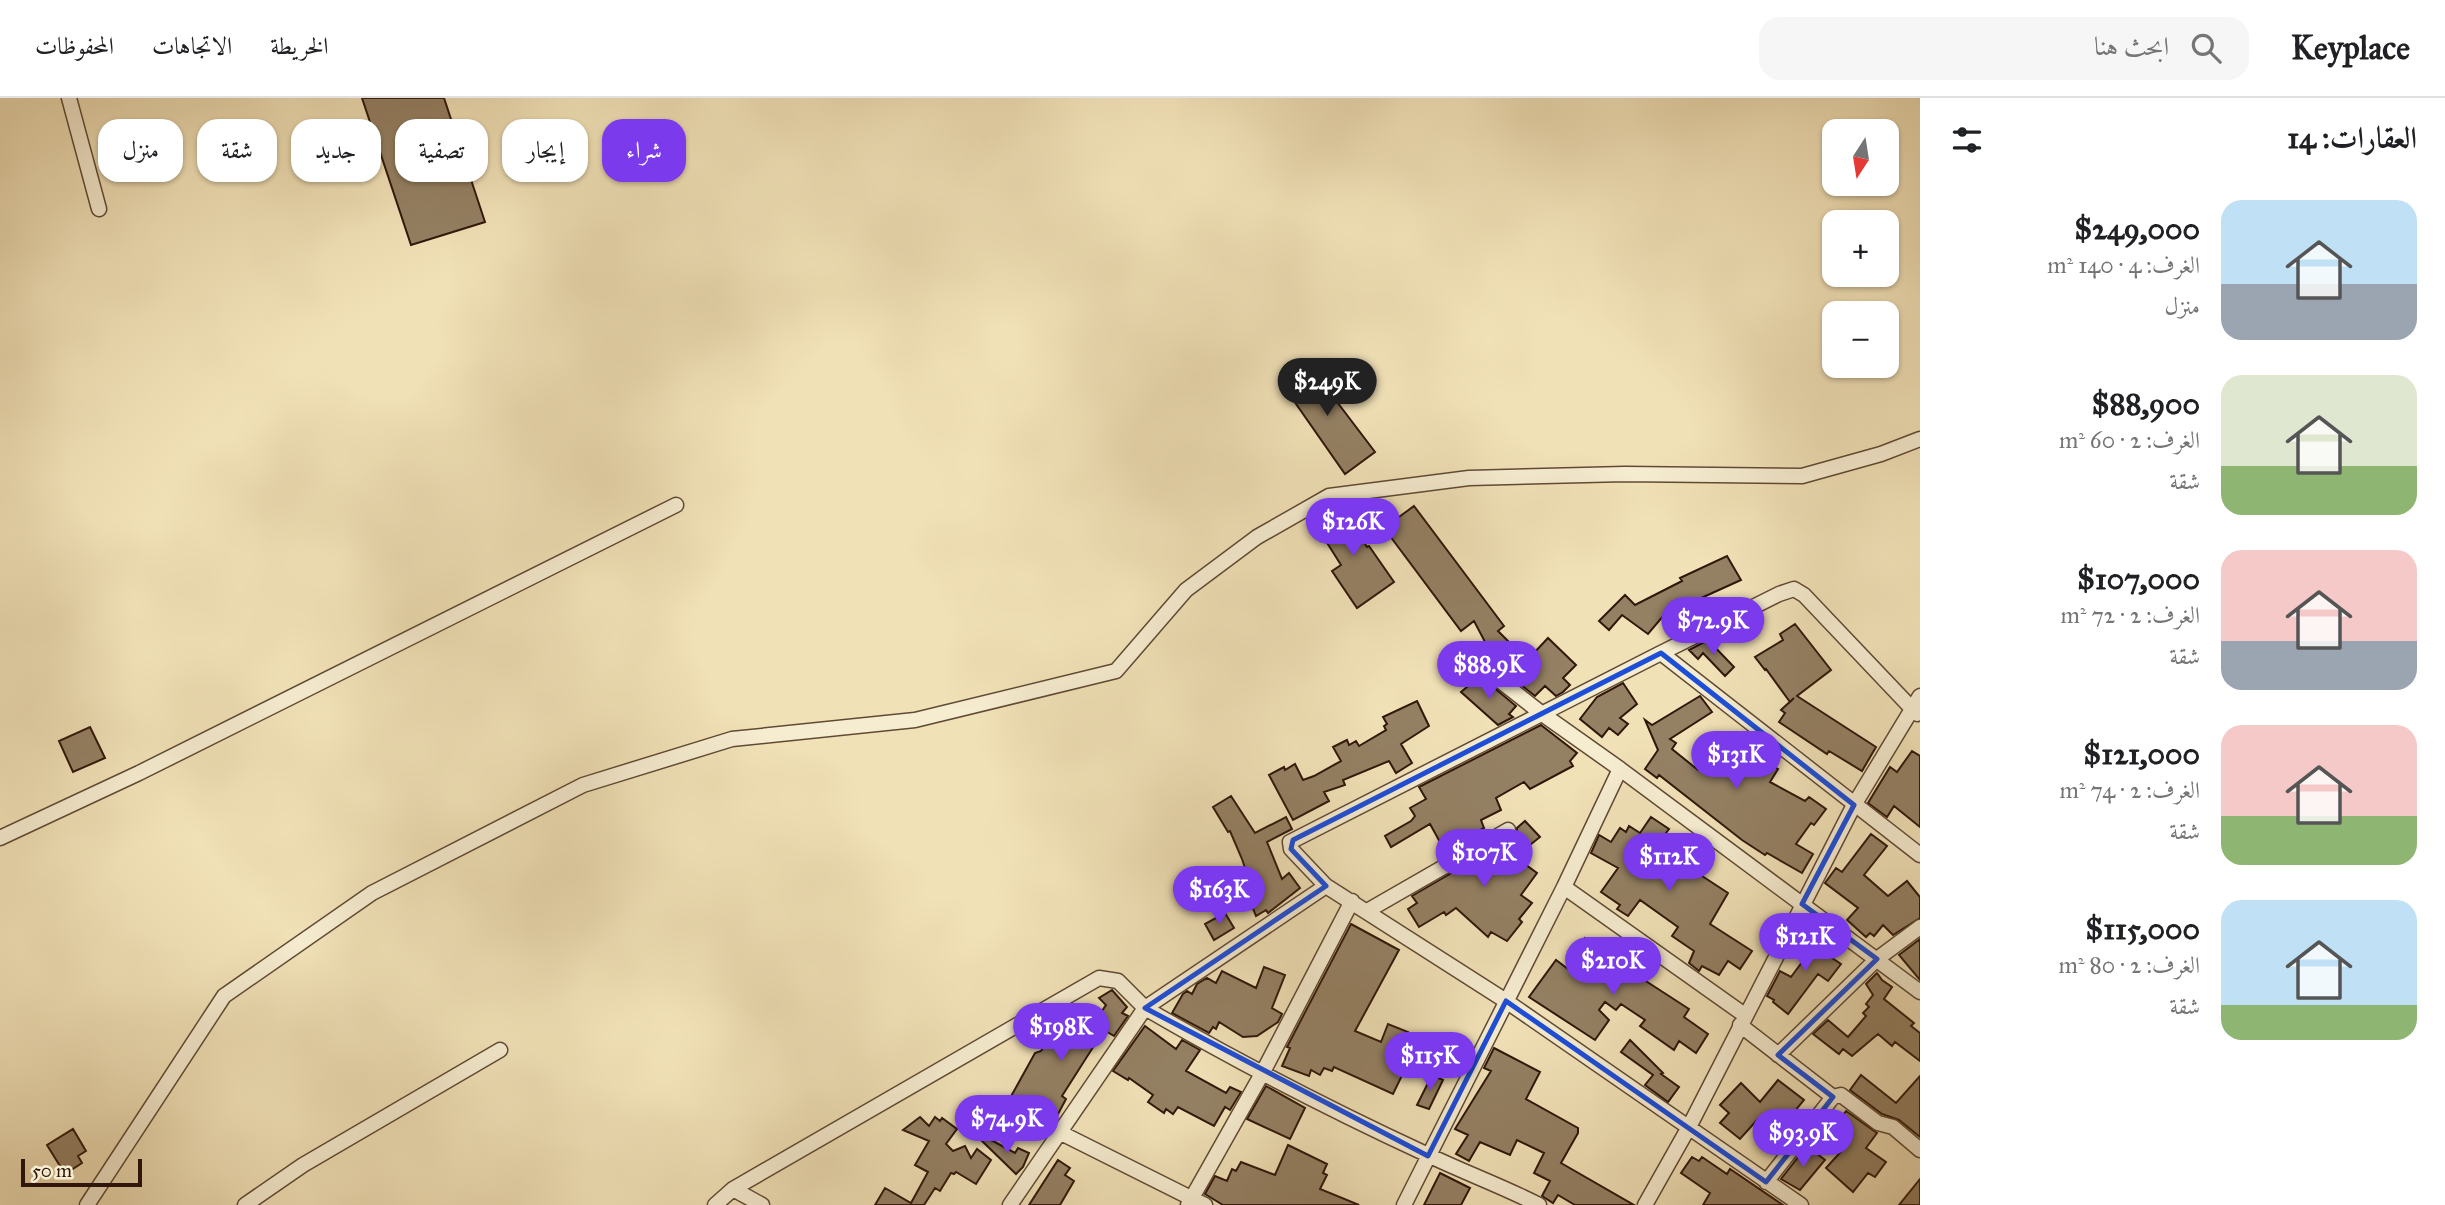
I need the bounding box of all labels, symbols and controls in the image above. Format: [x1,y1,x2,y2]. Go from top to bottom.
search box [1759,17,2249,80]
text: Keyplace [2291,28,2410,68]
icon: search [2187,29,2225,67]
text: ابحث هنا [2094,30,2169,62]
text: المحفوظات [35,31,114,61]
text: الاتجاهات [152,31,232,61]
text: الخريطة [270,31,329,61]
chip: منزل [98,119,183,182]
chip: شقة [197,119,277,182]
chip: جديد [291,119,381,182]
chip: تصفية [395,119,488,182]
chip: إيجار [502,119,588,182]
chip: شراء [602,119,686,182]
north arrow [1822,119,1899,196]
map controls [1822,119,1899,378]
text: العقارات: 14 [2287,120,2417,156]
icon: filters [1948,121,1986,159]
button: + [1822,210,1899,287]
text: $249,000 [2074,211,2200,247]
icon: home [2277,228,2361,312]
text: الغرف: 4 · 140 m² [2047,251,2200,279]
text: منزل [2165,292,2200,320]
button: − [1822,301,1899,378]
pin: $249K [1278,358,1376,418]
text: $249K [1294,367,1360,395]
text: $88,900 [2091,386,2200,422]
icon: home [2277,403,2361,487]
text: الغرف: 2 · 60 m² [2059,426,2200,454]
text: شقة [2170,467,2200,495]
pin: $126K [1304,498,1402,558]
text: $126K [1322,507,1384,535]
text: $107,000 [2077,561,2200,597]
icon: home [2277,578,2361,662]
pin: $72.9K [1656,598,1770,657]
text: الغرف: 2 · 72 m² [2060,601,2200,629]
text: $72.9K [1677,606,1749,634]
pin: $88.9K [1432,642,1546,701]
text: شقة [2170,642,2200,670]
text: $88.9K [1453,650,1525,678]
pin: $131K [1687,732,1785,791]
text: $121,000 [2083,736,2200,772]
text: $131K [1707,740,1765,768]
icon: home [2277,753,2361,837]
text: الغرف: 2 · 74 m² [2060,776,2200,804]
text: شقة [2170,817,2200,845]
pin: $107K [1435,830,1533,889]
pin: $112K [1620,834,1718,893]
text: $107K [1452,838,1516,866]
text: $112K [1639,842,1699,870]
pin: $163K [1170,866,1268,926]
text: $163K [1189,875,1249,903]
text: $115,000 [2085,911,2200,947]
pin: $121K [1756,914,1854,973]
text: $121K [1775,922,1835,950]
icon: home [2277,928,2361,1012]
pin: $210K [1564,937,1662,997]
text: $210K [1581,946,1645,974]
text: الغرف: 2 · 80 m² [2058,951,2200,979]
text: شقة [2170,992,2200,1020]
pin: $198K [1012,1004,1110,1063]
text: $198K [1029,1012,1093,1040]
pin: $115K [1381,1032,1479,1092]
text: $115K [1401,1041,1459,1069]
pin: $74.9K [950,1096,1064,1155]
text: $74.9K [971,1104,1043,1132]
pin: $93.9K [1746,1110,1860,1169]
text: $93.9K [1769,1118,1837,1146]
scale bar [21,1156,142,1188]
text: 50 m [32,1159,72,1182]

